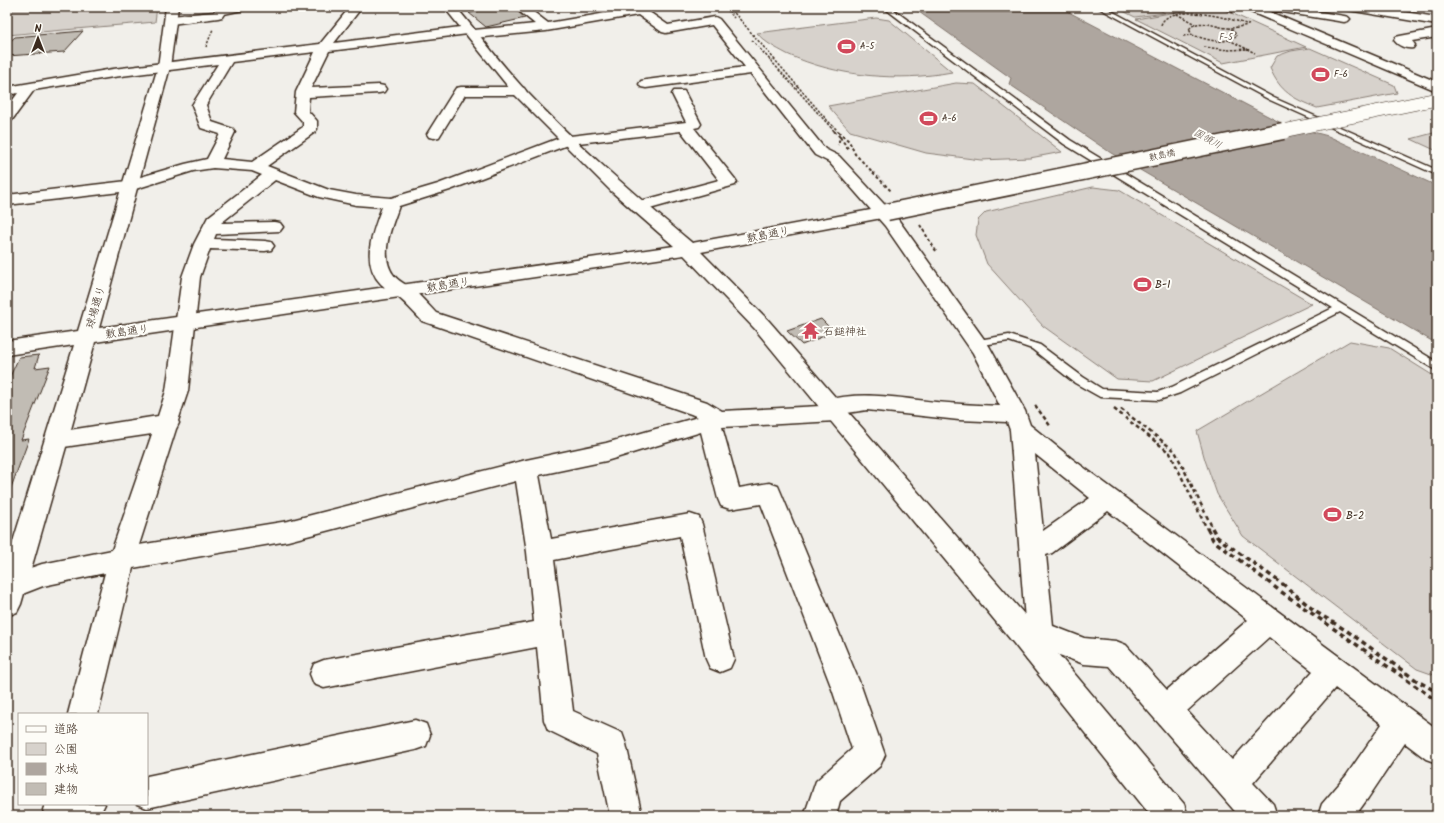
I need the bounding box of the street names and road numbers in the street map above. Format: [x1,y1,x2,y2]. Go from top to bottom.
street label: 敷島橋 [1147,145,1177,166]
street label: 敷島通り [745,222,792,248]
street label: 敷島通り [425,273,471,297]
street label: 球場通り [81,284,111,331]
street label: 敷島通り [104,320,150,344]

